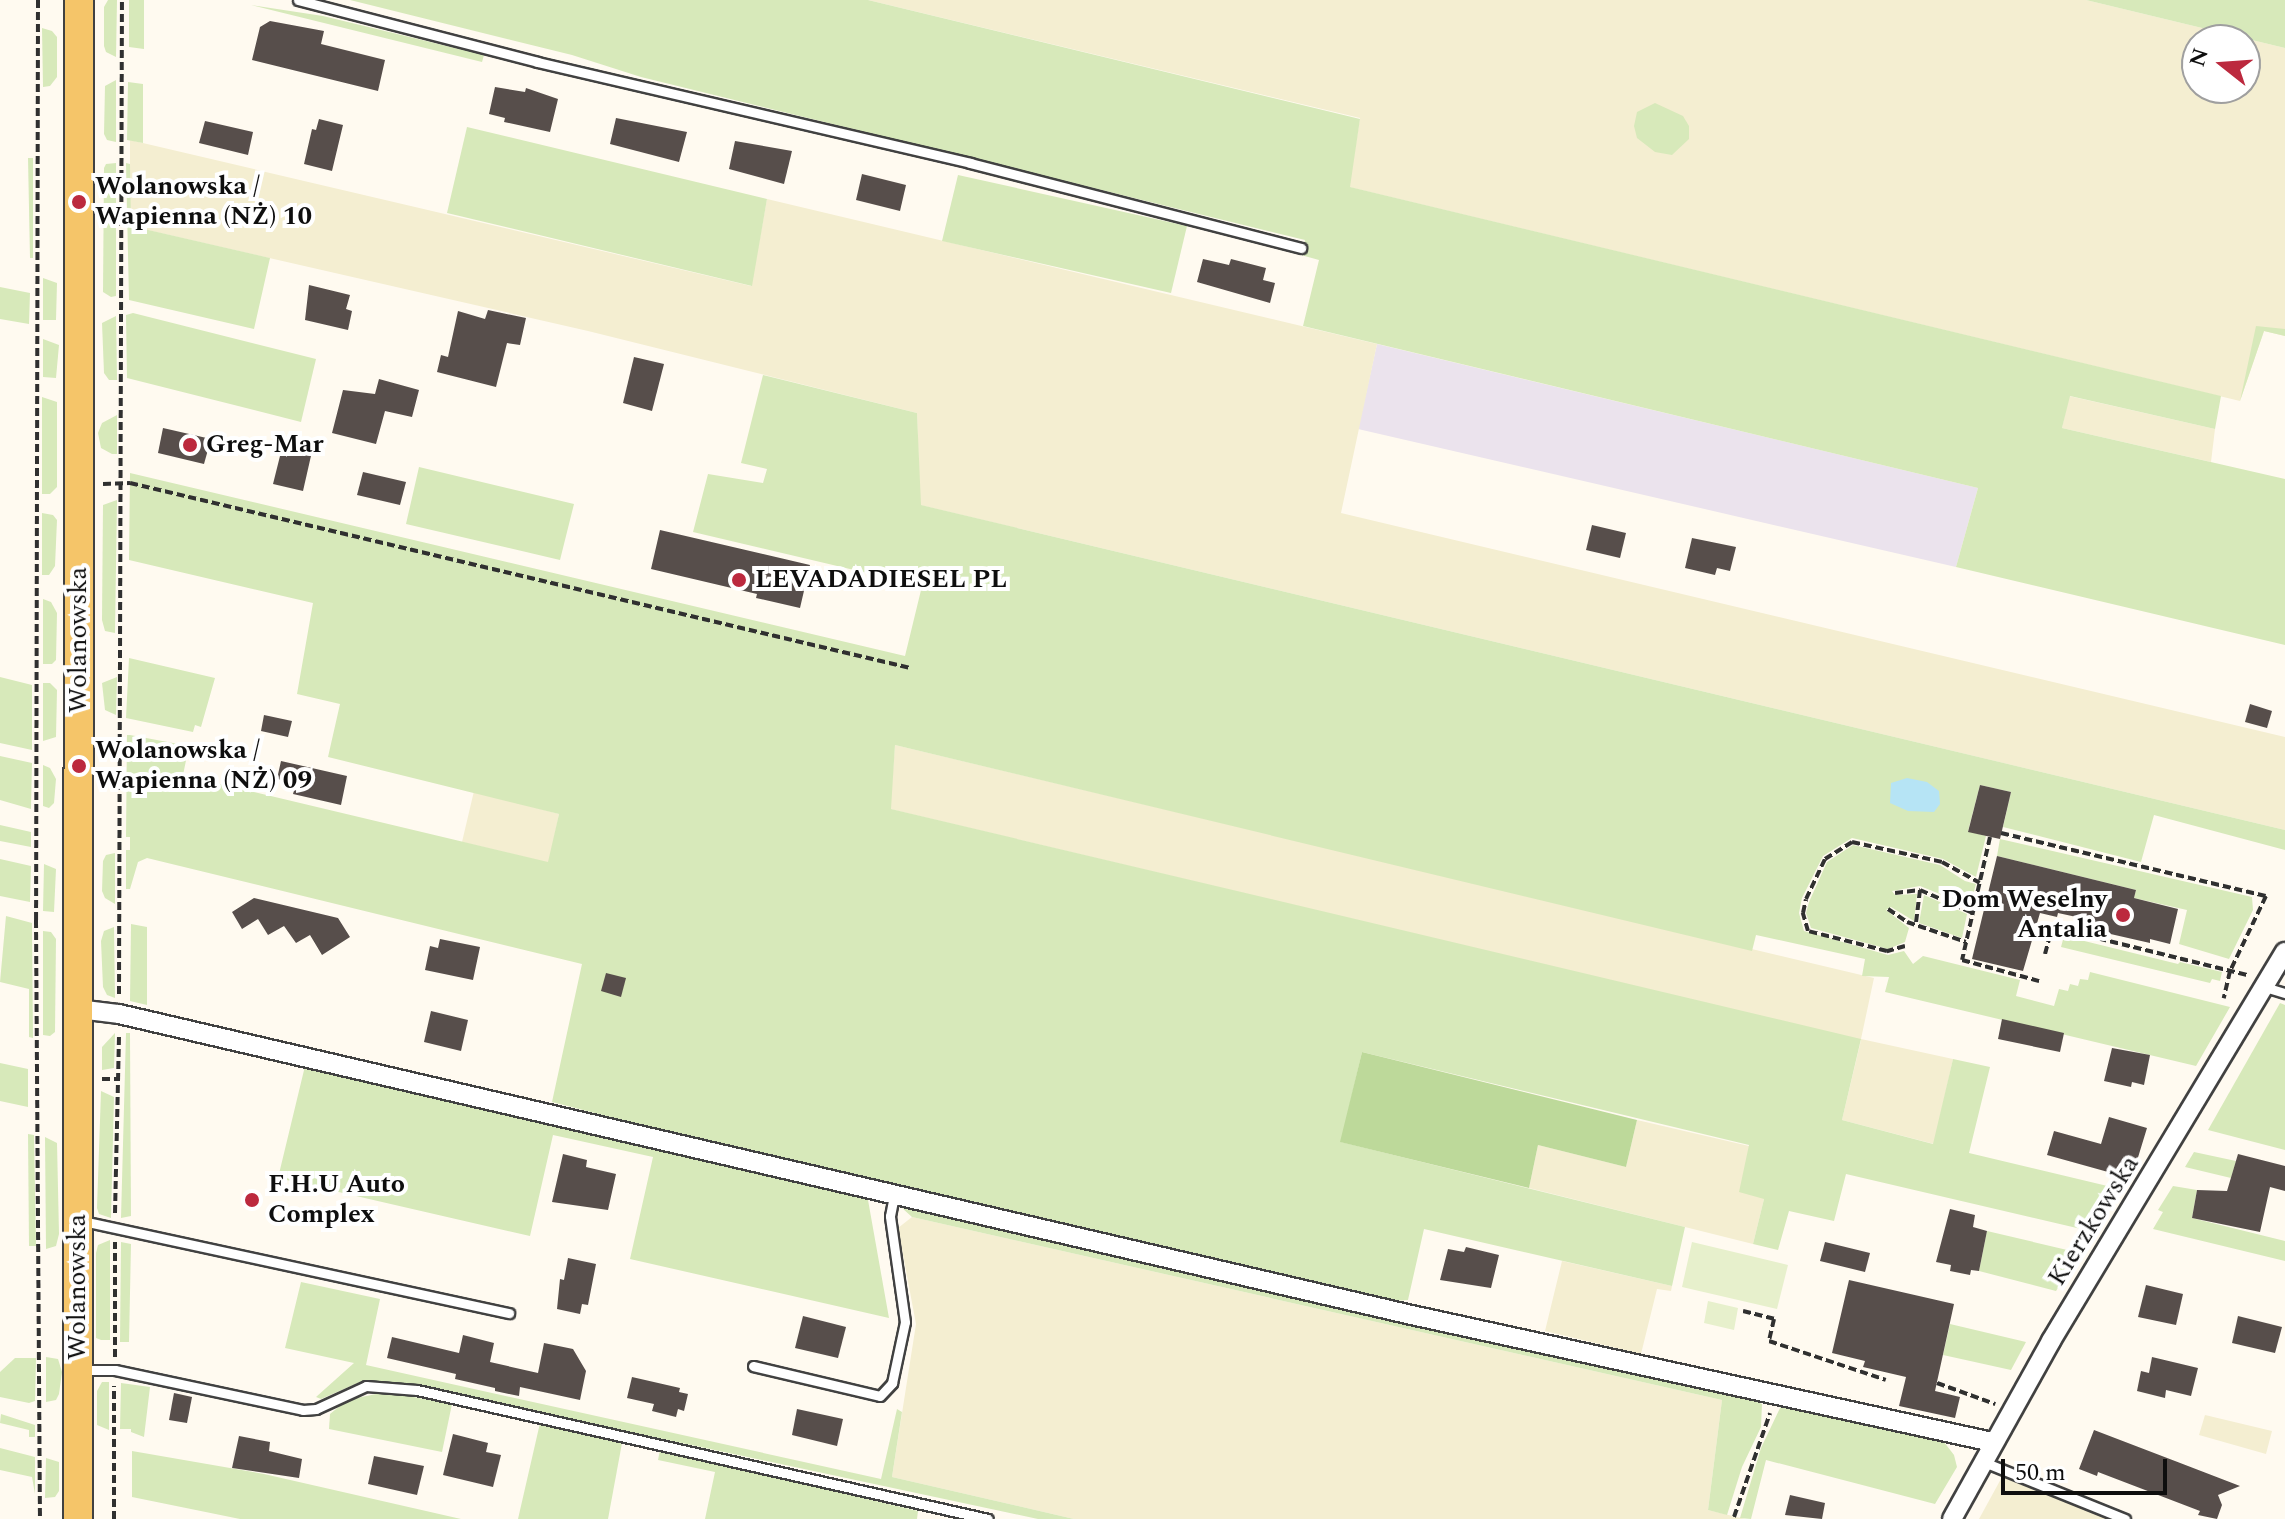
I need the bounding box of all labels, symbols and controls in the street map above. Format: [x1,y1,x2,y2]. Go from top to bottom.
north arrow [2181,24,2261,104]
text: N [2181,44,2218,71]
place label: Wolanowska / Wapienna (NŻ) 10 [95,171,312,232]
marker: Wolanowska / Wapienna (NŻ) 10 [70,193,88,211]
place label: Greg-Mar [206,429,323,461]
marker: Greg-Mar [181,436,199,454]
place label: LEVADADIESEL PL [755,564,1007,596]
street label: Wolanowska [63,567,95,713]
marker: LEVADADIESEL PL [730,571,748,589]
place label: Wolanowska / Wapienna (NŻ) 09 [95,735,312,796]
marker: Wolanowska / Wapienna (NŻ) 09 [70,757,88,775]
place label: Dom Weselny Antalia [1942,884,2107,946]
marker: Dom Weselny Antalia [2114,906,2132,924]
street label: Kierzkowska [2042,1150,2146,1292]
place label: F.H.U Auto Complex [268,1169,405,1230]
marker: F.H.U Auto Complex [243,1191,261,1209]
street label: Wolanowska [62,1214,94,1360]
scale bar [2005,1443,2171,1493]
text: 50 m [2015,1455,2066,1491]

